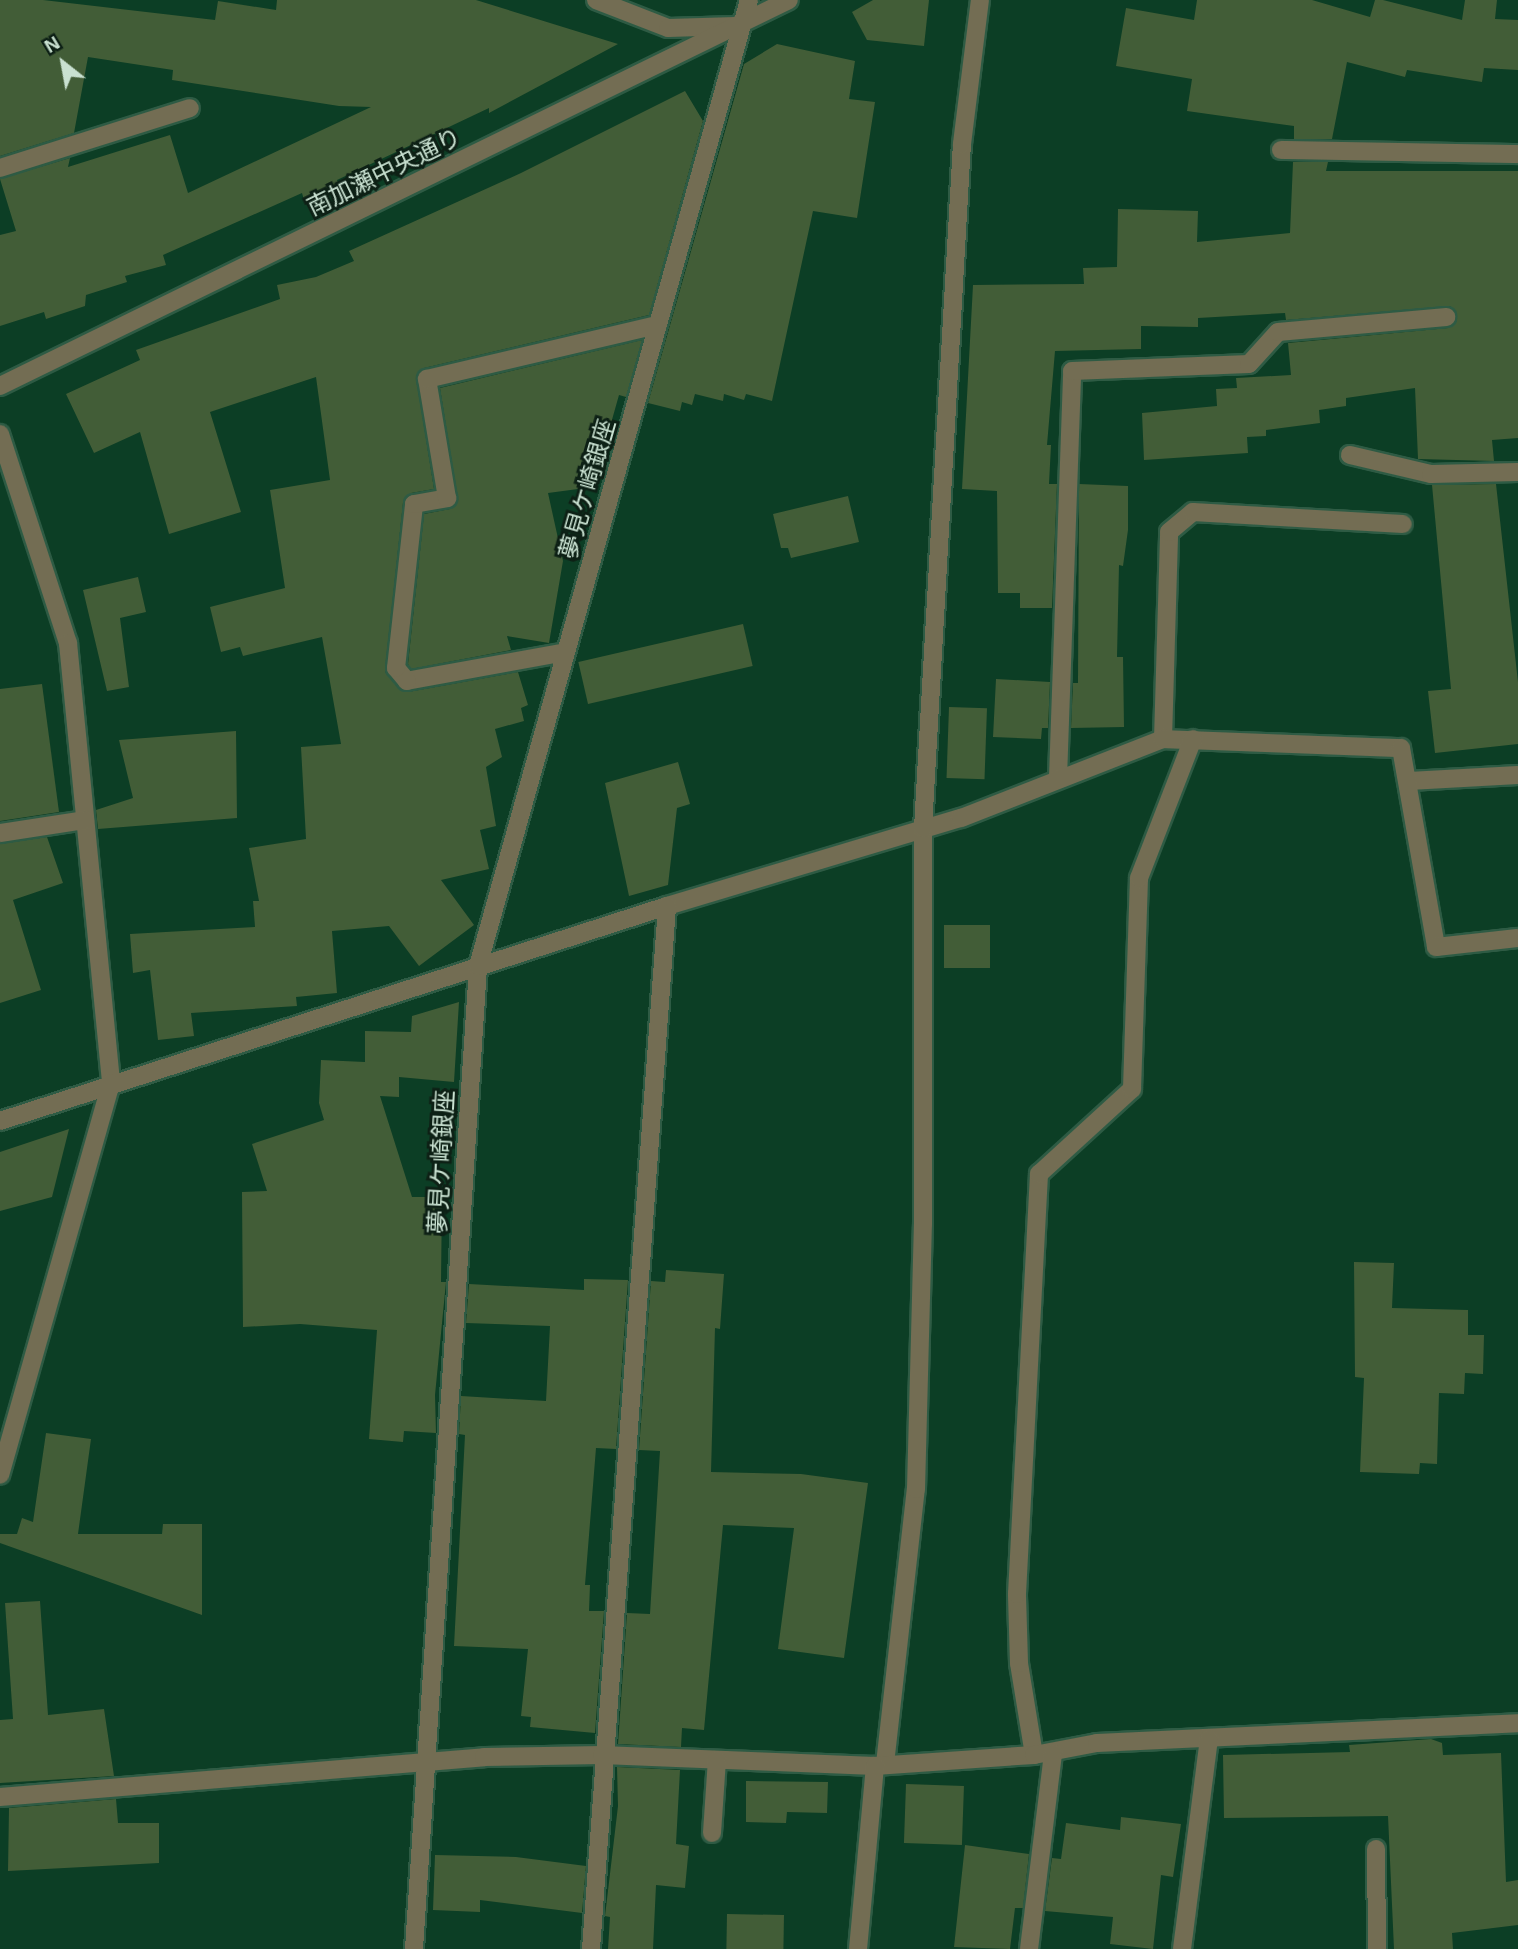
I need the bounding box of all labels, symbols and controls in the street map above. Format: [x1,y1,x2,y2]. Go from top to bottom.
north arrow [28,28,98,98]
text: N [41,32,63,57]
street label: 南加瀬中央通り [302,122,466,222]
street label: 夢見ケ崎銀座 [553,416,621,562]
street label: 夢見ケ崎銀座 [423,1089,459,1235]

